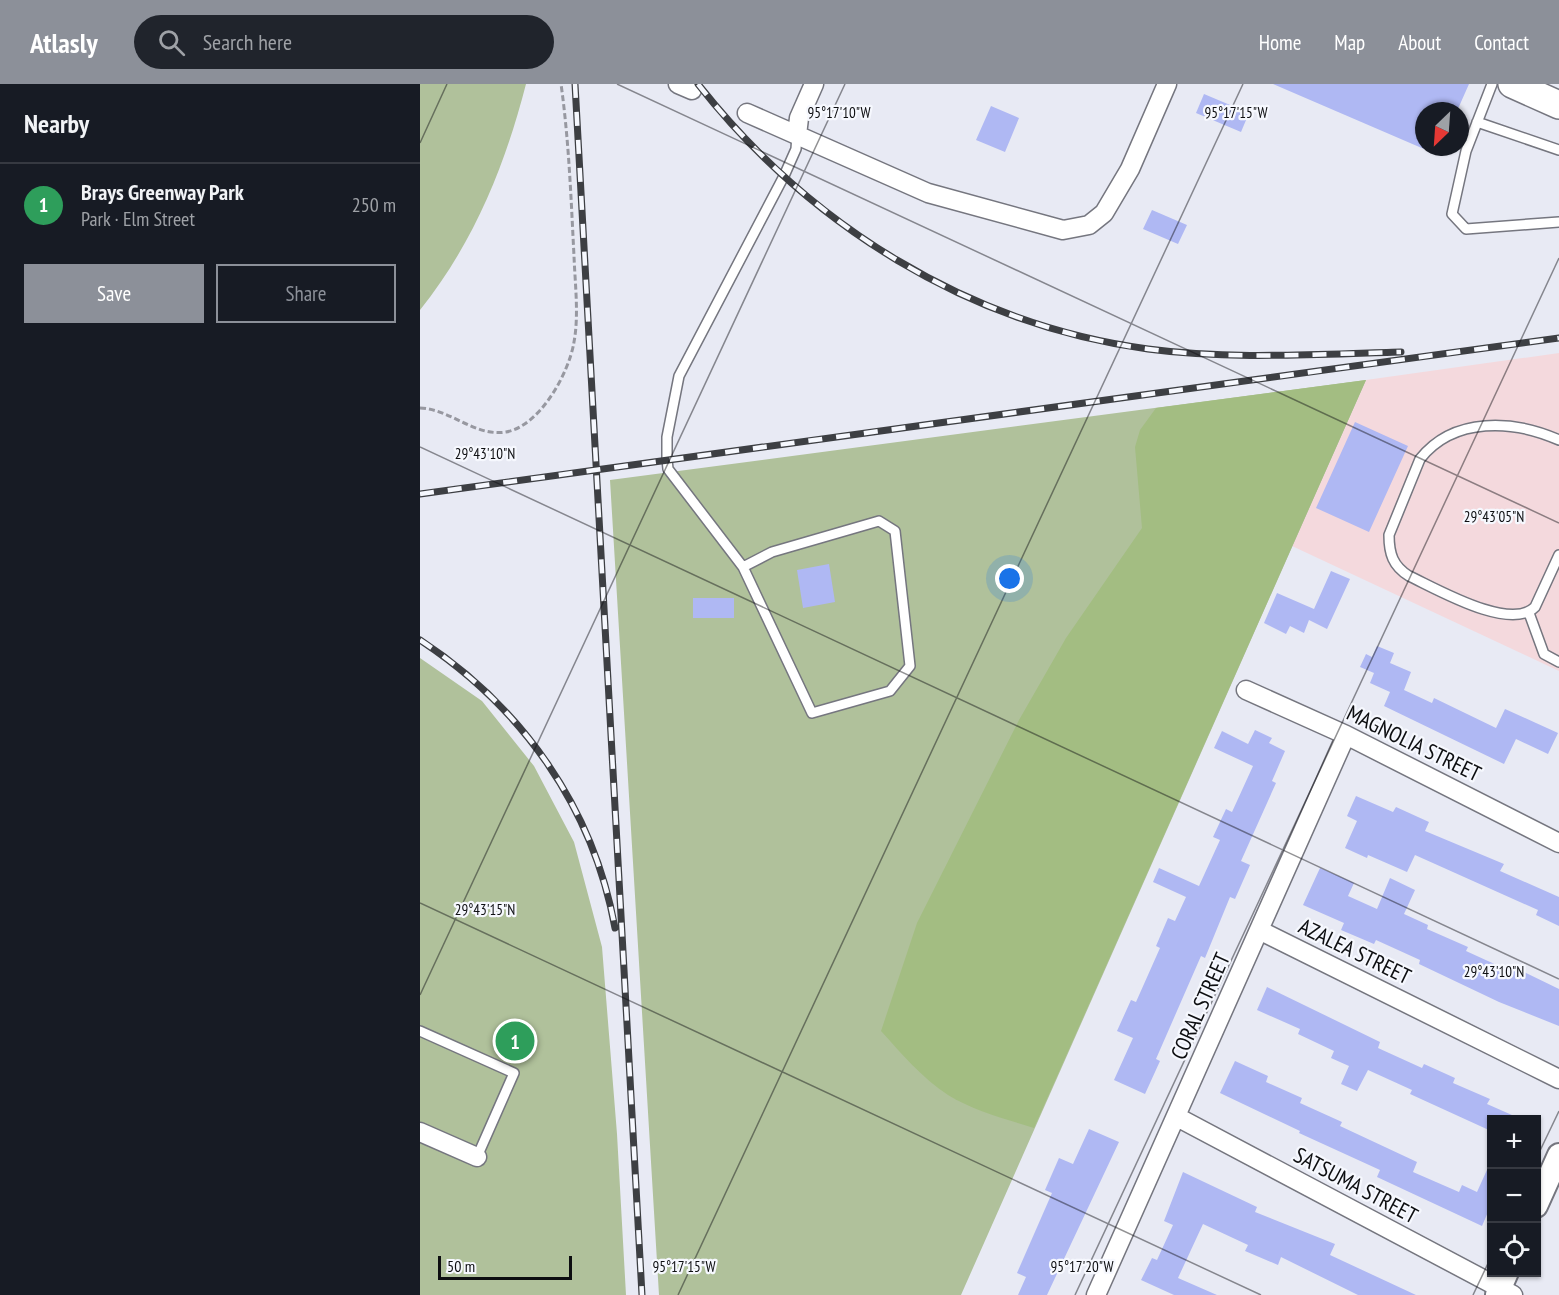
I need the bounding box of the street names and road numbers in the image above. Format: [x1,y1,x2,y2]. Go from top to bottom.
street label: MAGNOLIA STREET [1342,698,1486,788]
street label: AZALEA STREET [1294,912,1416,990]
street label: CORAL STREET [1164,948,1236,1064]
street label: SATSUMA STREET [1289,1141,1423,1229]

